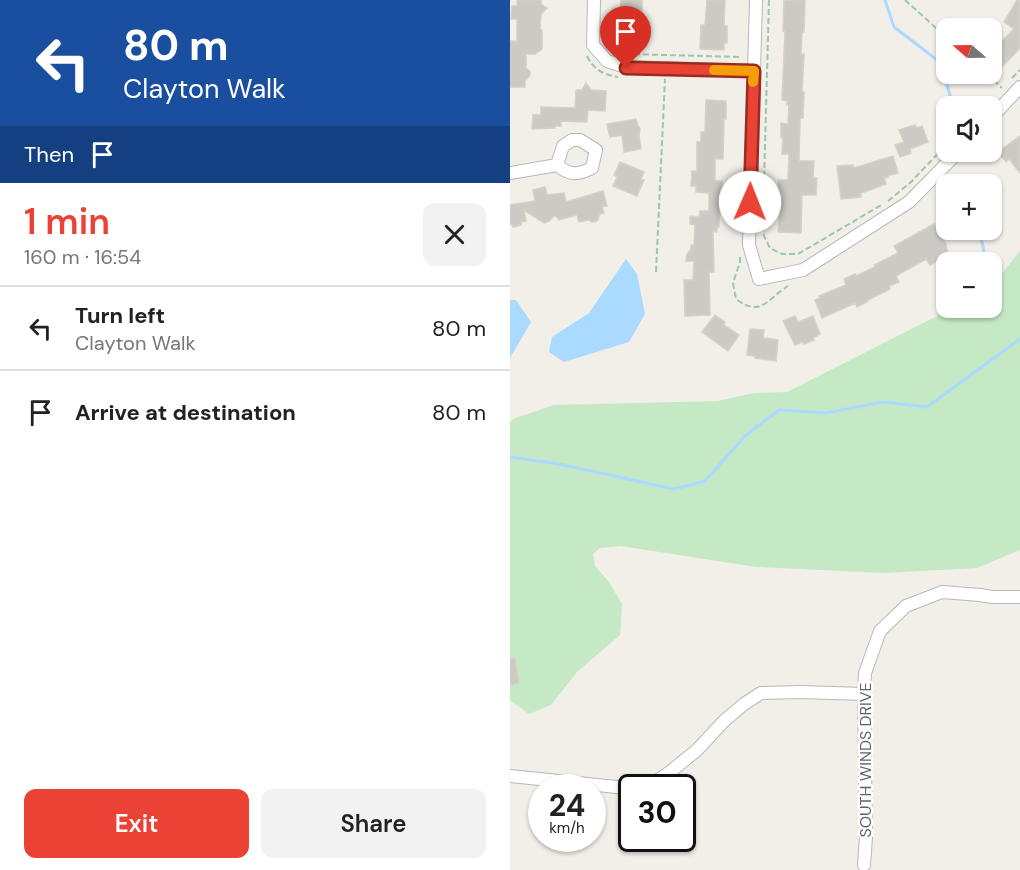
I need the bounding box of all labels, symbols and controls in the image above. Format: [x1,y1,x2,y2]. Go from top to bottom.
pin [600,6,651,68]
icon: arrive [609,15,642,48]
text: 80 m [123,18,229,73]
north arrow [936,18,1002,84]
map controls [936,18,1002,318]
icon: left [24,24,102,102]
text: Clayton Walk [123,71,286,106]
button: sound [936,96,1002,162]
icon: arrive [86,138,119,171]
text: Then [24,140,74,169]
position arrow [718,170,782,234]
button: + [936,174,1002,240]
text: 1 min [24,198,110,245]
button: close [423,203,486,266]
text: 160 m · 16:54 [24,244,141,270]
button: − [936,252,1002,318]
text: Turn left [75,301,165,330]
icon: left [24,312,57,345]
text: 80 m [432,314,486,343]
text: Clayton Walk [75,330,196,356]
icon: arrive [24,396,57,429]
text: Arrive at destination [75,398,296,427]
text: 80 m [432,398,486,427]
street label: SOUTH WINDS DRIVE [855,682,876,838]
speed limit sign: 30 [618,774,696,852]
text: 24 [549,786,585,825]
button: Exit [24,789,249,858]
button: Share [261,789,486,858]
text: km/h [549,818,585,838]

